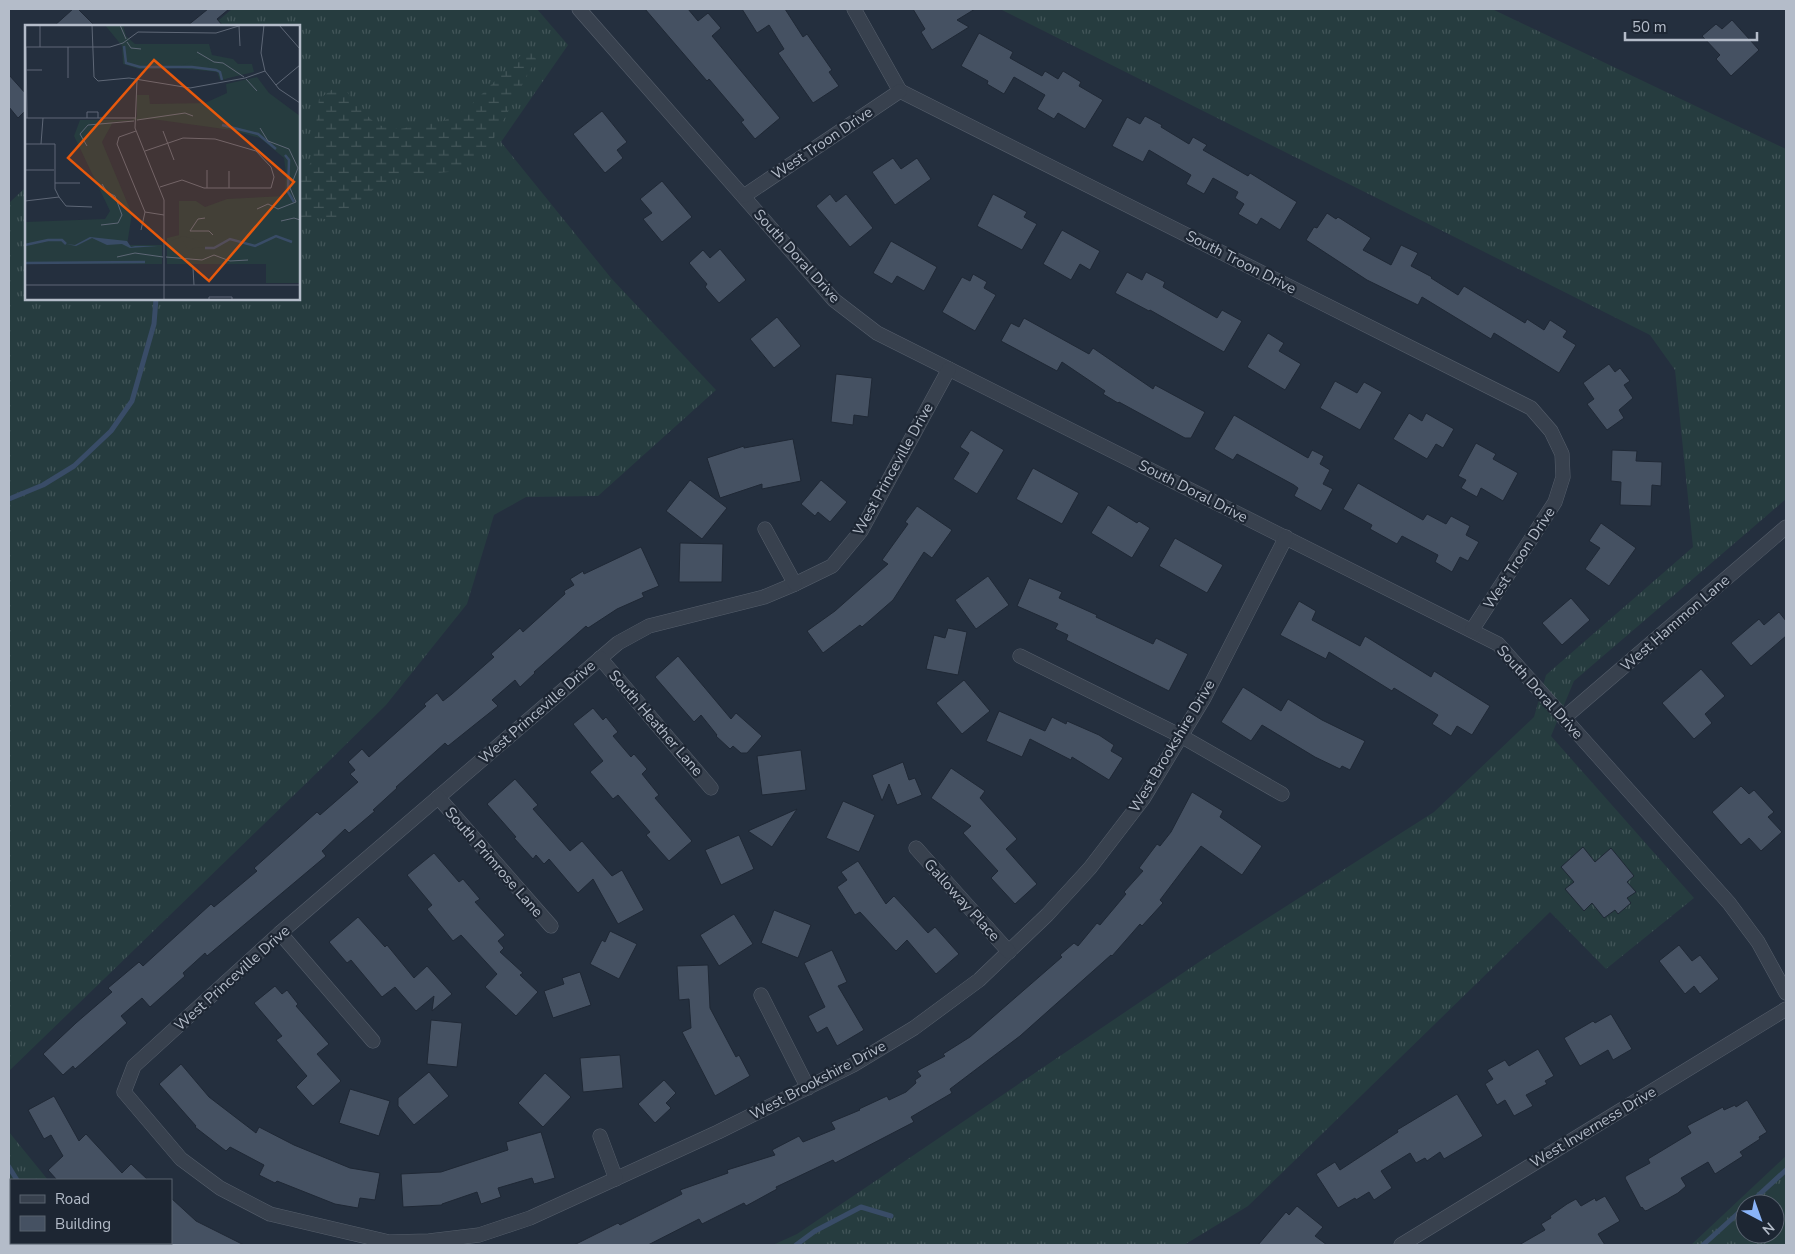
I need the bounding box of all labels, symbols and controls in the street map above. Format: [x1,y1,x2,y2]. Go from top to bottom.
scale bar [1625,10,1758,42]
text: 50 m [1632,17,1667,37]
inset map [25,25,300,300]
street label: West Troon Drive [768,102,876,184]
street label: South Doral Drive [749,205,845,307]
street label: South Troon Drive [1182,226,1300,298]
street label: West Princeville Drive [848,399,938,539]
street label: South Doral Drive [1135,455,1251,527]
street label: West Troon Drive [1479,503,1559,613]
street label: West Hammon Lane [1616,570,1734,676]
street label: South Doral Drive [1492,641,1588,743]
street label: West Princeville Drive [474,656,600,768]
street label: South Heather Lane [604,666,708,780]
street label: West Brookshire Drive [1124,676,1220,816]
street label: South Primrose Lane [441,803,547,921]
street label: Galloway Place [920,854,1004,946]
street label: West Princeville Drive [170,921,294,1035]
street label: West Brookshire Drive [747,1036,889,1124]
street label: West Inverness Drive [1526,1081,1660,1173]
legend [10,1179,172,1244]
text: Road [55,1189,90,1209]
north arrow [1735,1194,1785,1244]
text: Building [55,1214,111,1234]
text: N [1758,1218,1778,1239]

